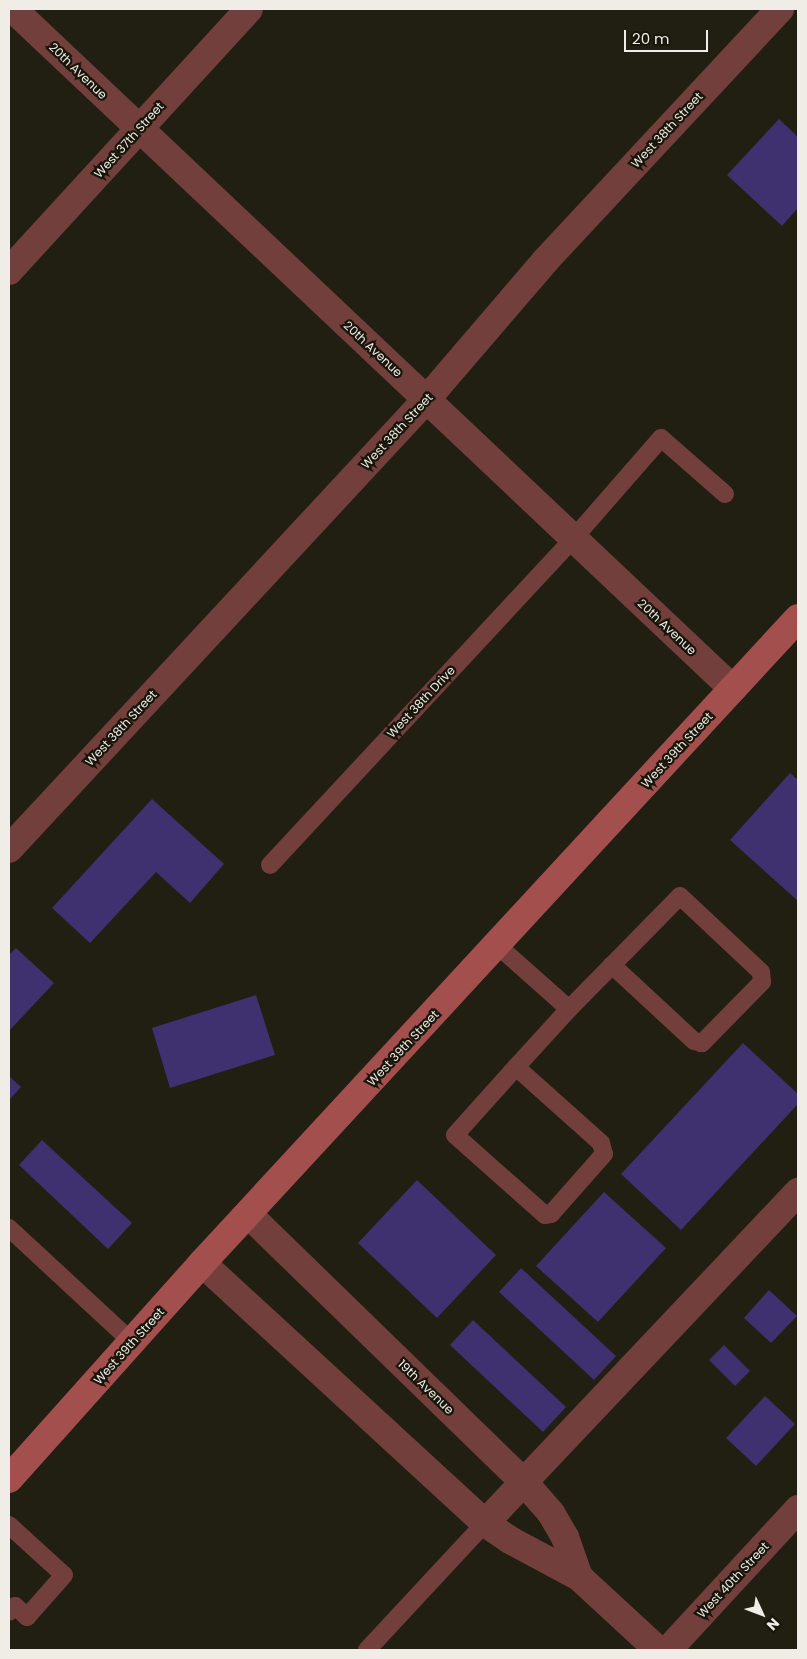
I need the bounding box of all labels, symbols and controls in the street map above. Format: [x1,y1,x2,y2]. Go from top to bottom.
scale bar [627,20,711,52]
text: 20 m [632,28,670,49]
street label: 20th Avenue [46,40,110,102]
street label: West 38th Street [628,89,706,171]
street label: West 37th Street [91,99,167,181]
street label: 20th Avenue [341,318,405,380]
street label: West 38th Street [358,390,436,472]
street label: 20th Avenue [635,596,699,658]
street label: West 38th Drive [384,663,458,741]
street label: West 38th Street [82,687,160,769]
street label: West 39th Street [638,709,716,791]
street label: West 39th Street [364,1007,442,1089]
street label: West 39th Street [91,1305,167,1387]
street label: 19th Avenue [395,1357,457,1417]
street label: West 40th Street [694,1539,772,1621]
north arrow [737,1589,787,1639]
text: N [762,1614,784,1635]

